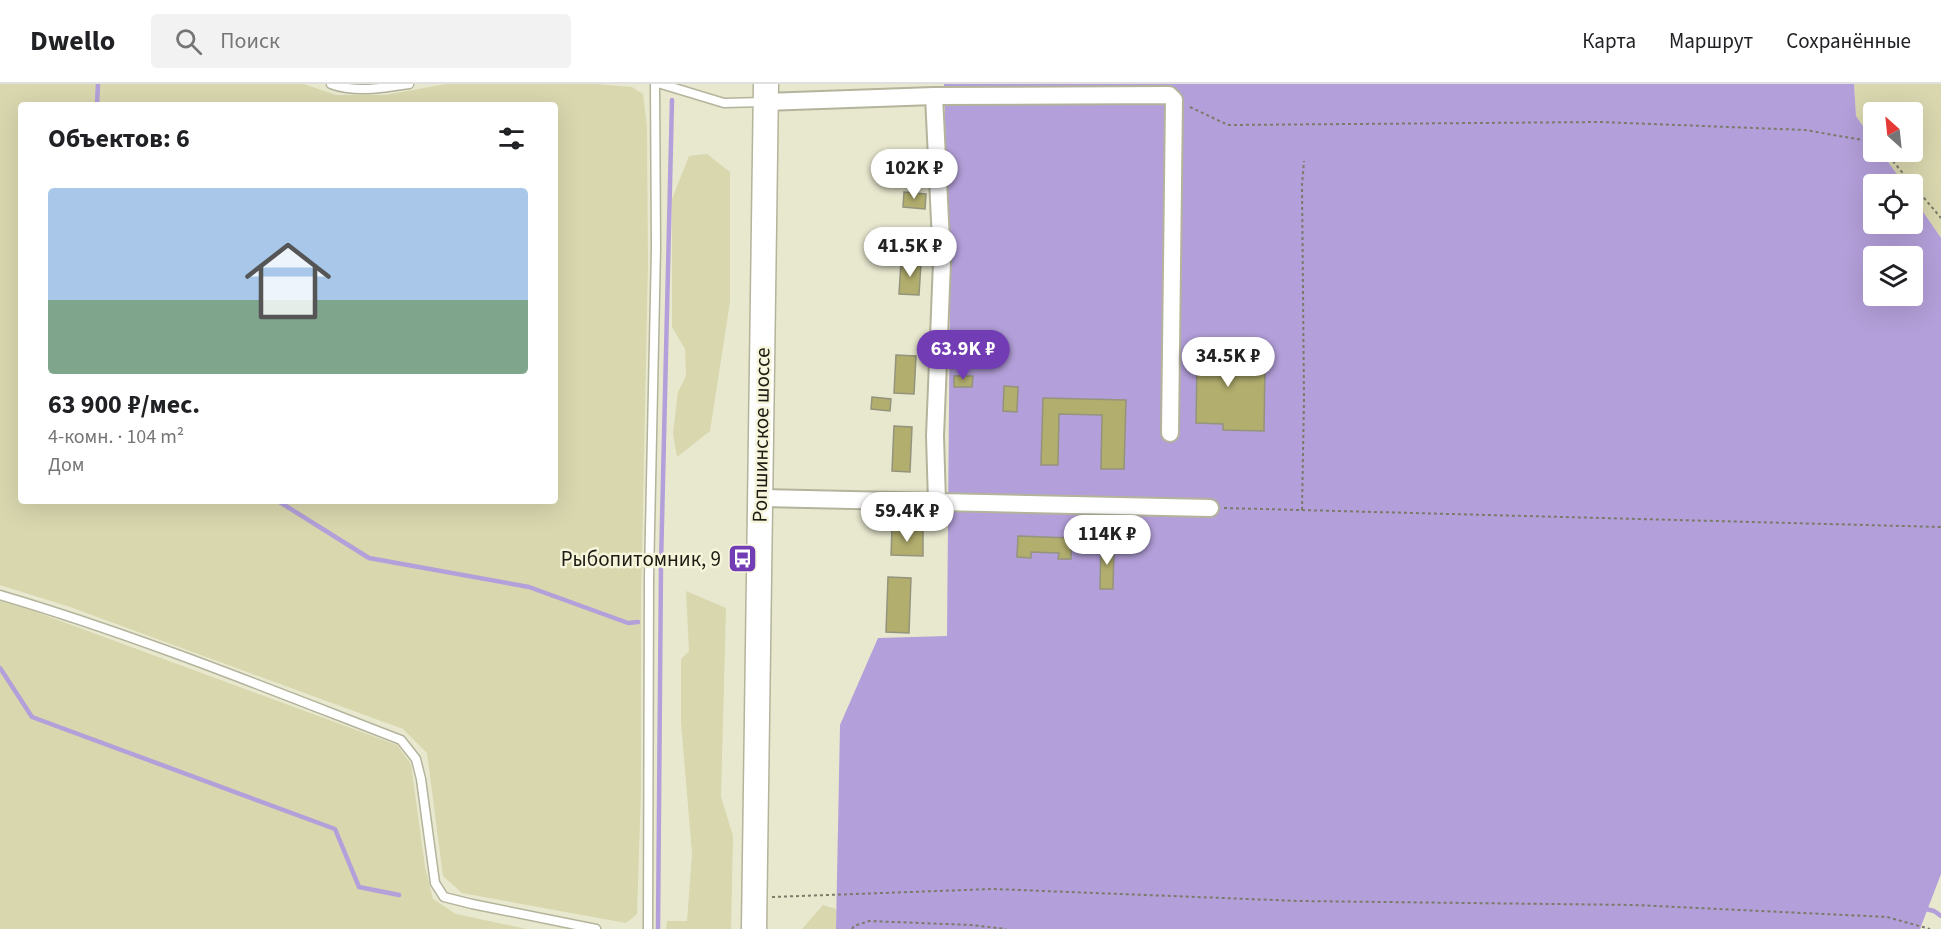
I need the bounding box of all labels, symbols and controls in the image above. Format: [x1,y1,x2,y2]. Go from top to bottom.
search box [151,14,571,68]
text: Dwello [30,21,115,61]
icon: search [172,25,205,58]
text: Поиск [220,25,280,57]
text: Карта [1582,26,1636,56]
text: Маршрут [1669,26,1753,56]
text: Сохранённые [1786,26,1911,56]
north arrow [1863,102,1923,162]
map controls [1863,102,1923,306]
text: Объектов: 6 [48,120,190,157]
icon: filters [495,122,528,155]
pin: 102K ₽ [865,149,963,200]
text: 102K ₽ [885,154,943,182]
button: locate [1863,174,1923,234]
icon: home [234,227,342,335]
pin: 41.5K ₽ [855,227,965,278]
text: 41.5K ₽ [878,232,942,260]
button: layers [1863,246,1923,306]
pin: 63.9K ₽ [908,330,1018,381]
text: 63.9K ₽ [931,335,995,363]
pin: 34.5K ₽ [1173,337,1283,388]
text: 34.5K ₽ [1196,342,1260,370]
street label: Ропшинское шоссе [744,347,778,523]
text: 63 900 ₽/мес. [48,386,200,423]
text: 4-комн. · 104 m² [48,423,184,451]
text: Дом [48,451,84,479]
pin: 59.4K ₽ [852,492,962,543]
text: 59.4K ₽ [875,497,939,525]
pin: 114K ₽ [1058,515,1156,566]
text: 114K ₽ [1078,520,1136,548]
bus stop icon: Рыбопитомник, 9 [726,543,758,575]
place label: Рыбопитомник, 9 [561,544,721,574]

